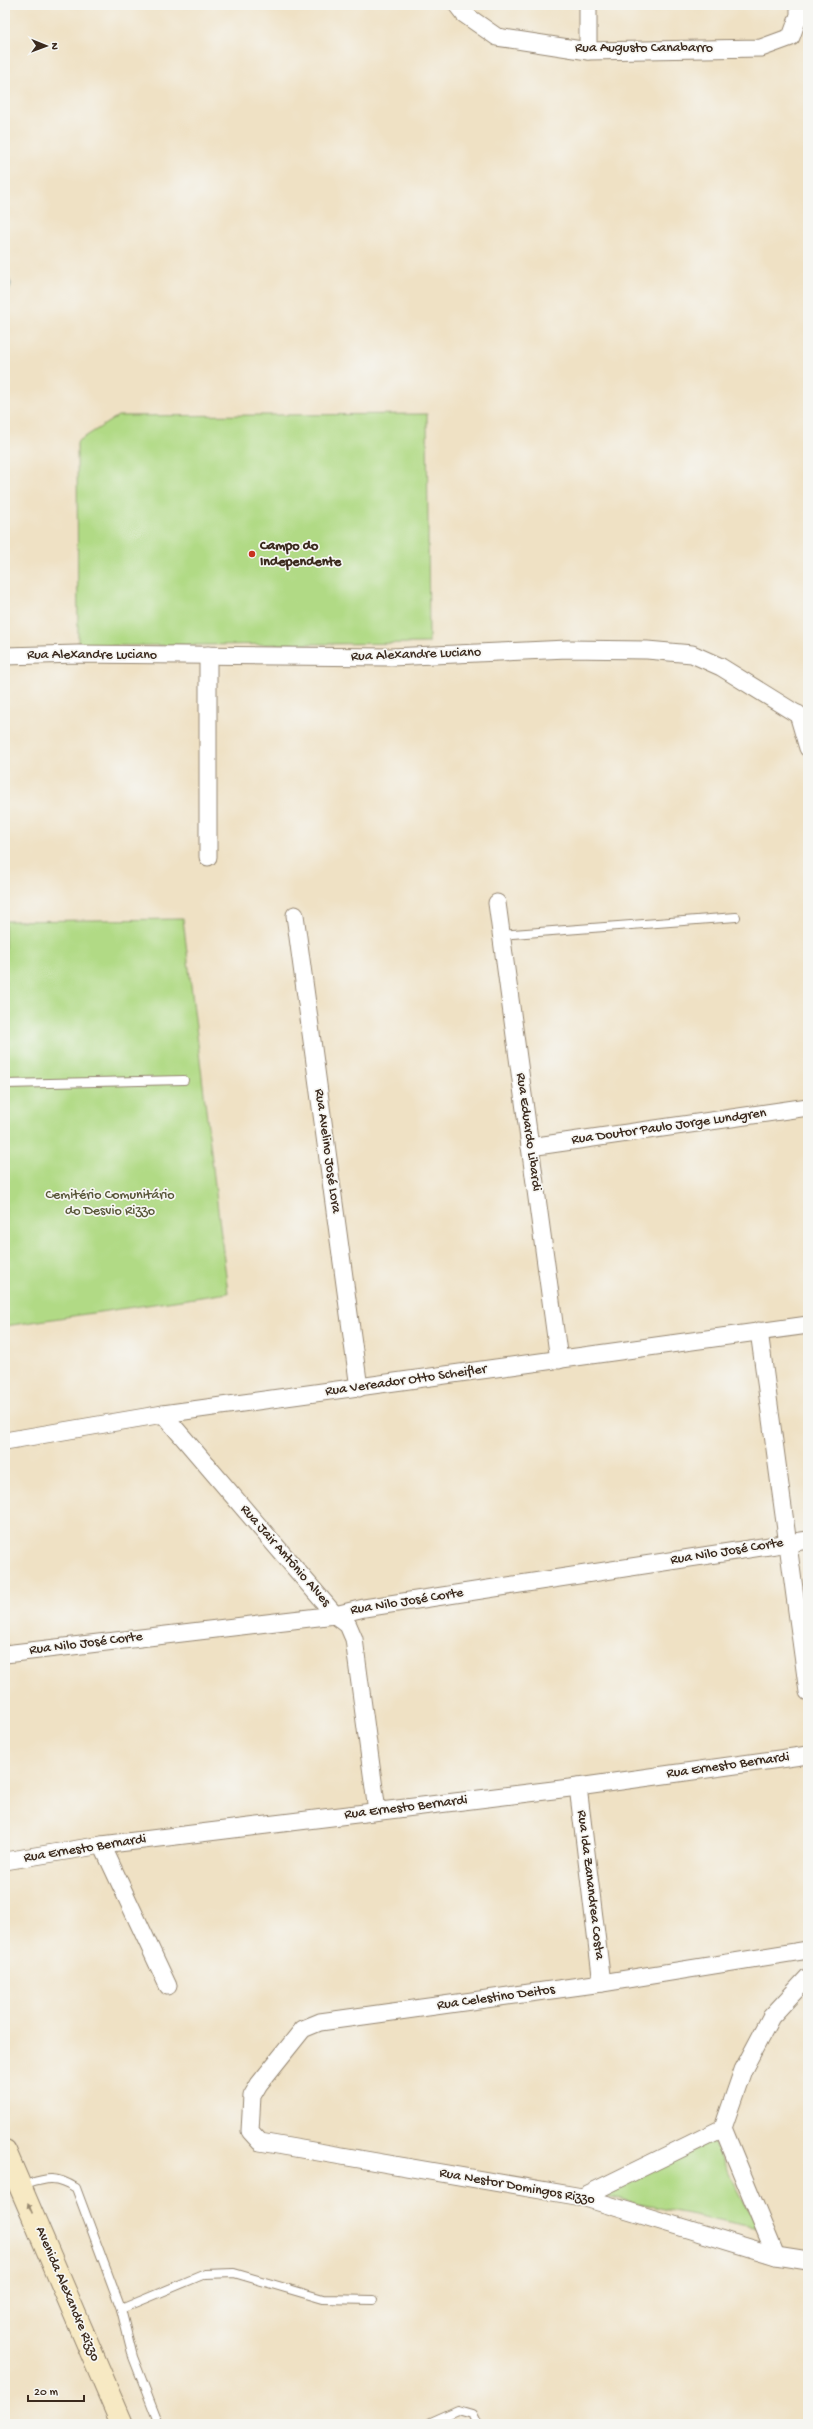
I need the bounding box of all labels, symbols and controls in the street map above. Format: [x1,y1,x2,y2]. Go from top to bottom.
north arrow [26,26,66,66]
street label: Rua Augusto Canabarro [575,40,713,57]
text: N [48,42,60,50]
place label: Campo do Independente [259,538,342,571]
marker: Campo do Independente [247,549,257,559]
street label: Rua Alexandre Luciano [351,644,481,666]
street label: Rua Alexandre Luciano [27,647,157,664]
street label: Rua Eduardo Libardi [511,1072,545,1192]
street label: Rua Avelino José Lora [310,1088,344,1216]
street label: Rua Doutor Paulo Jorge Lundgren [571,1105,768,1149]
park label: Cemitério Comunitário do Desvio Rizzo [45,1187,175,1220]
street label: Rua Vereador Otto Scheifler [324,1361,489,1401]
street label: Rua Jair Antônio Alves [236,1502,334,1611]
street label: Rua Nilo José Corte [669,1535,785,1569]
street label: Rua Nilo José Corte [349,1585,465,1619]
street label: Rua Nilo José Corte [28,1629,144,1659]
street label: Rua Ernesto Bernardi [665,1749,791,1783]
street label: Rua Ernesto Bernardi [343,1792,469,1824]
street label: Rua Ida Zanandrea Costa [572,1809,608,1962]
street label: Rua Ernesto Bernardi [22,1831,148,1867]
street label: Rua Celestino Deitos [436,1981,557,2015]
street label: Rua Nestor Domingos Rizzo [438,2165,596,2209]
one-way arrow [27,2202,33,2213]
street label: Avenida Alexandre Rizzo [31,2224,103,2364]
scale bar [28,2377,84,2403]
text: 20 m [34,2386,59,2400]

